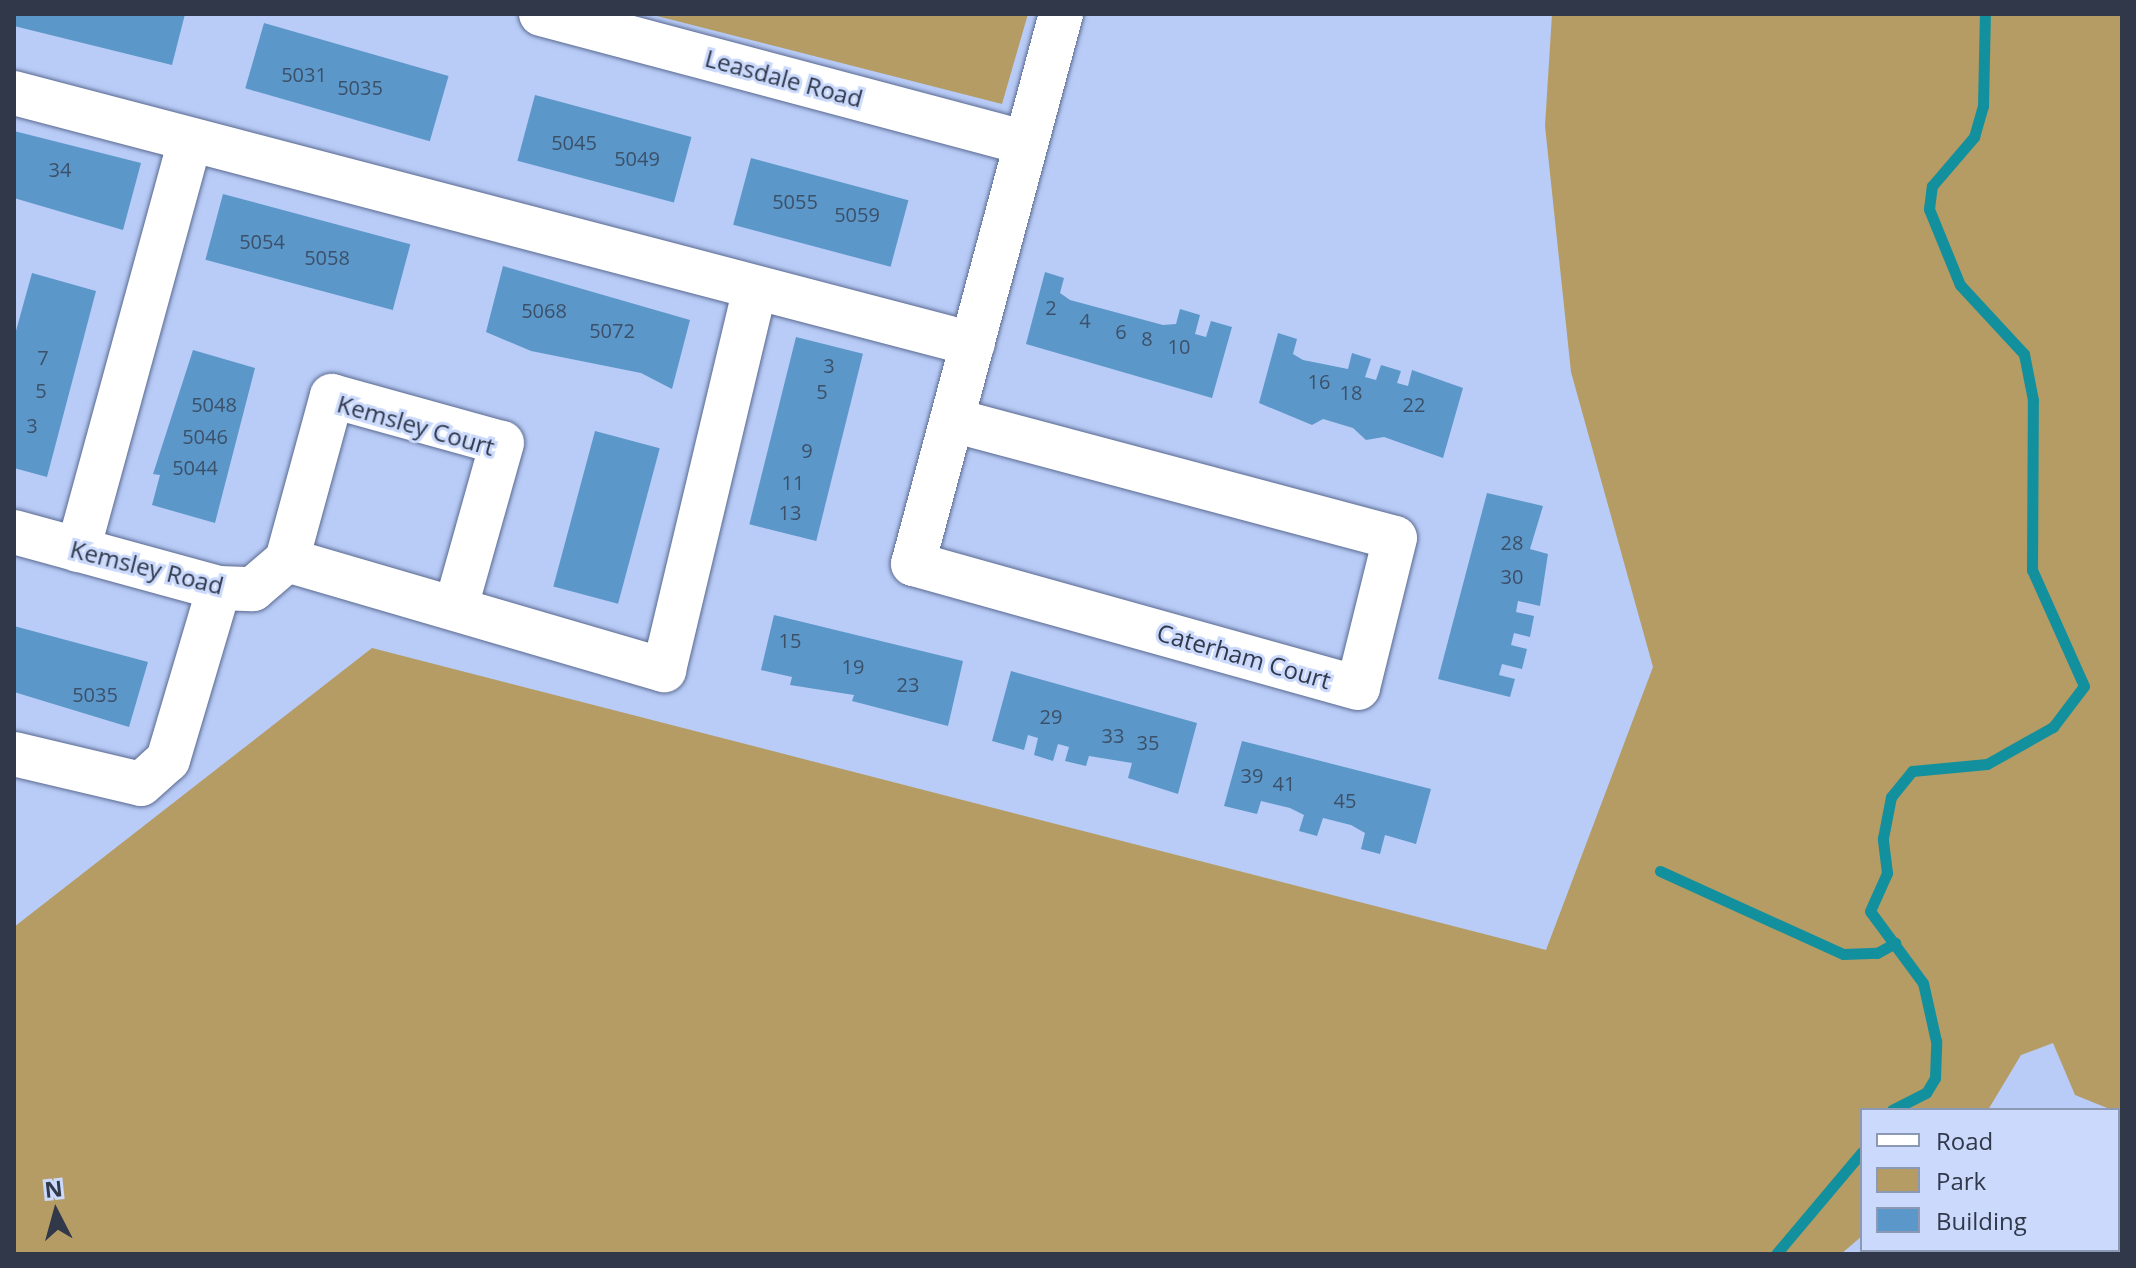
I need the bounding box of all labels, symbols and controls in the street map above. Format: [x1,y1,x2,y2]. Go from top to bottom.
street label: Leasdale Road [702,43,866,113]
house number: 5031 [281,62,327,86]
house number: 5035 [337,75,383,99]
house number: 5045 [551,130,597,154]
house number: 5049 [614,146,660,170]
house number: 34 [49,157,71,181]
house number: 5055 [772,189,818,213]
house number: 5059 [834,202,880,226]
house number: 5054 [239,229,285,253]
house number: 5058 [304,245,350,269]
house number: 2 [1045,295,1057,319]
house number: 5068 [521,298,567,322]
house number: 4 [1079,308,1091,332]
house number: 5072 [589,318,635,342]
house number: 6 [1115,319,1127,343]
house number: 8 [1141,326,1153,350]
house number: 10 [1168,334,1190,358]
house number: 7 [37,345,49,369]
house number: 3 [823,353,835,377]
house number: 16 [1308,369,1330,393]
house number: 5 [35,378,47,402]
house number: 5 [816,379,828,403]
house number: 18 [1340,380,1362,404]
street label: Kemsley Court [334,389,498,461]
house number: 5048 [191,392,237,416]
house number: 22 [1403,392,1425,416]
house number: 3 [26,413,38,437]
house number: 5046 [182,424,228,448]
house number: 9 [801,438,813,462]
house number: 5044 [172,455,218,479]
house number: 11 [782,470,804,494]
house number: 13 [779,500,801,524]
house number: 28 [1501,530,1523,554]
street label: Kemsley Road [67,534,227,600]
house number: 30 [1501,564,1523,588]
street label: Caterham Court [1154,617,1334,695]
house number: 15 [779,628,801,652]
house number: 19 [842,654,864,678]
house number: 23 [897,672,919,696]
house number: 5035 [72,682,118,706]
house number: 29 [1040,704,1062,728]
house number: 33 [1102,723,1124,747]
house number: 35 [1137,730,1159,754]
house number: 39 [1241,763,1263,787]
house number: 41 [1273,771,1295,795]
house number: 45 [1334,788,1356,812]
legend [1860,1108,2120,1252]
text: Road [1936,1124,1993,1157]
text: Park [1936,1164,1986,1197]
north arrow [16,1172,96,1252]
text: N [43,1172,64,1204]
text: Building [1936,1204,2027,1237]

